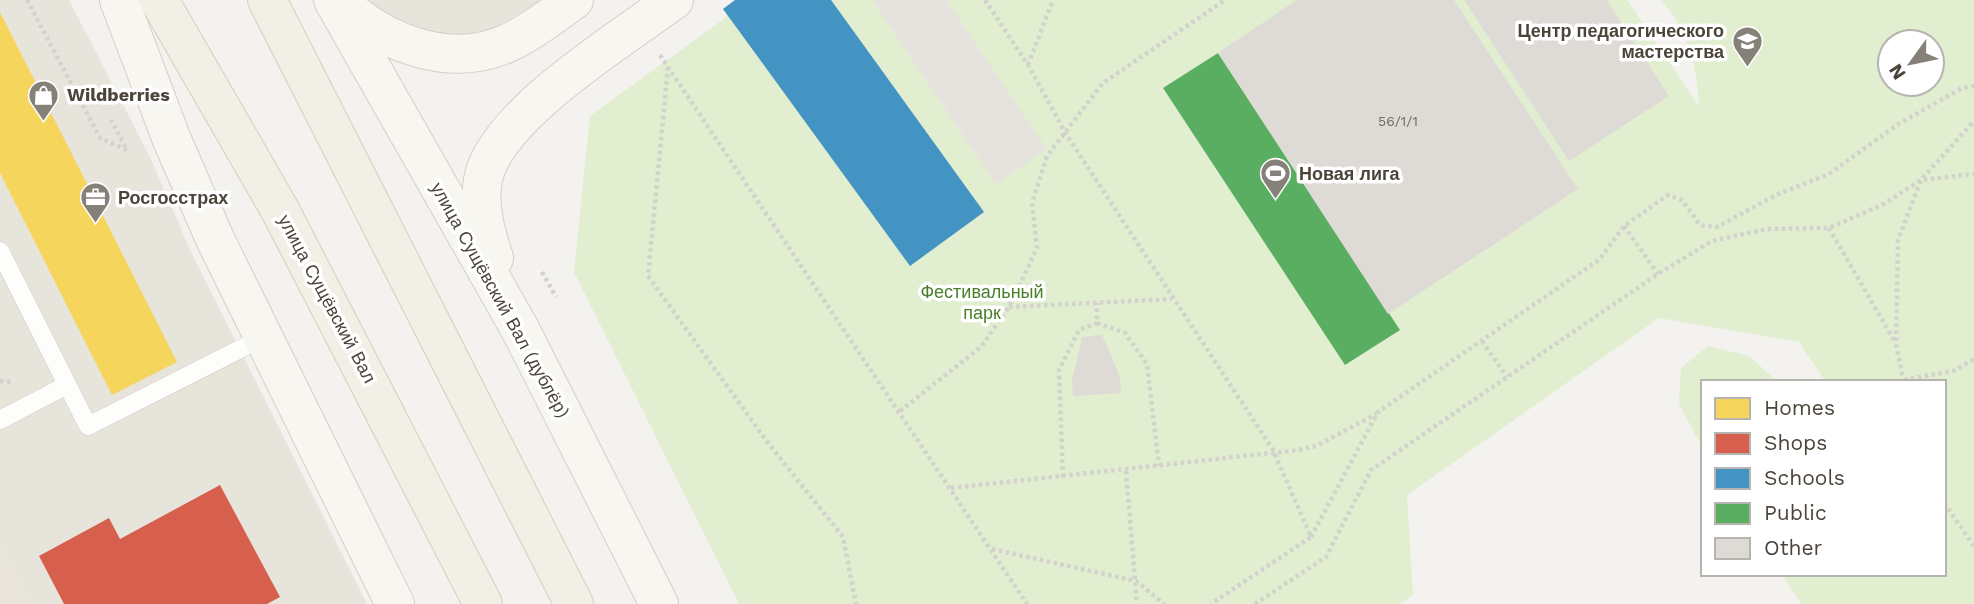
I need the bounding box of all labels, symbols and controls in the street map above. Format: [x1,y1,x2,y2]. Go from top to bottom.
place label: Центр педагогического мастерства [1517,20,1725,62]
school or university icon: Центр педагогического мастерства [1730,24,1764,68]
north arrow [1876,28,1946,98]
text: N [1884,60,1911,84]
shop icon: Wildberries [27,78,61,122]
place label: Wildberries [67,84,170,105]
house number: 56/1/1 [1378,113,1418,129]
sports icon: Новая лига [1259,157,1293,201]
place label: Новая лига [1299,163,1400,184]
street label: улица Сущёвский Вал (дублёр) [427,178,574,421]
office icon: Росгосстрах [78,181,112,225]
place label: Росгосстрах [118,187,228,208]
street label: улица Сущёвский Вал [274,211,381,386]
park label: Фестивальный парк [920,281,1044,323]
legend [1701,380,1946,576]
text: Homes [1764,395,1835,420]
text: Shops [1764,430,1827,455]
text: Schools [1764,465,1845,490]
text: Public [1764,500,1827,525]
text: Other [1764,535,1823,560]

